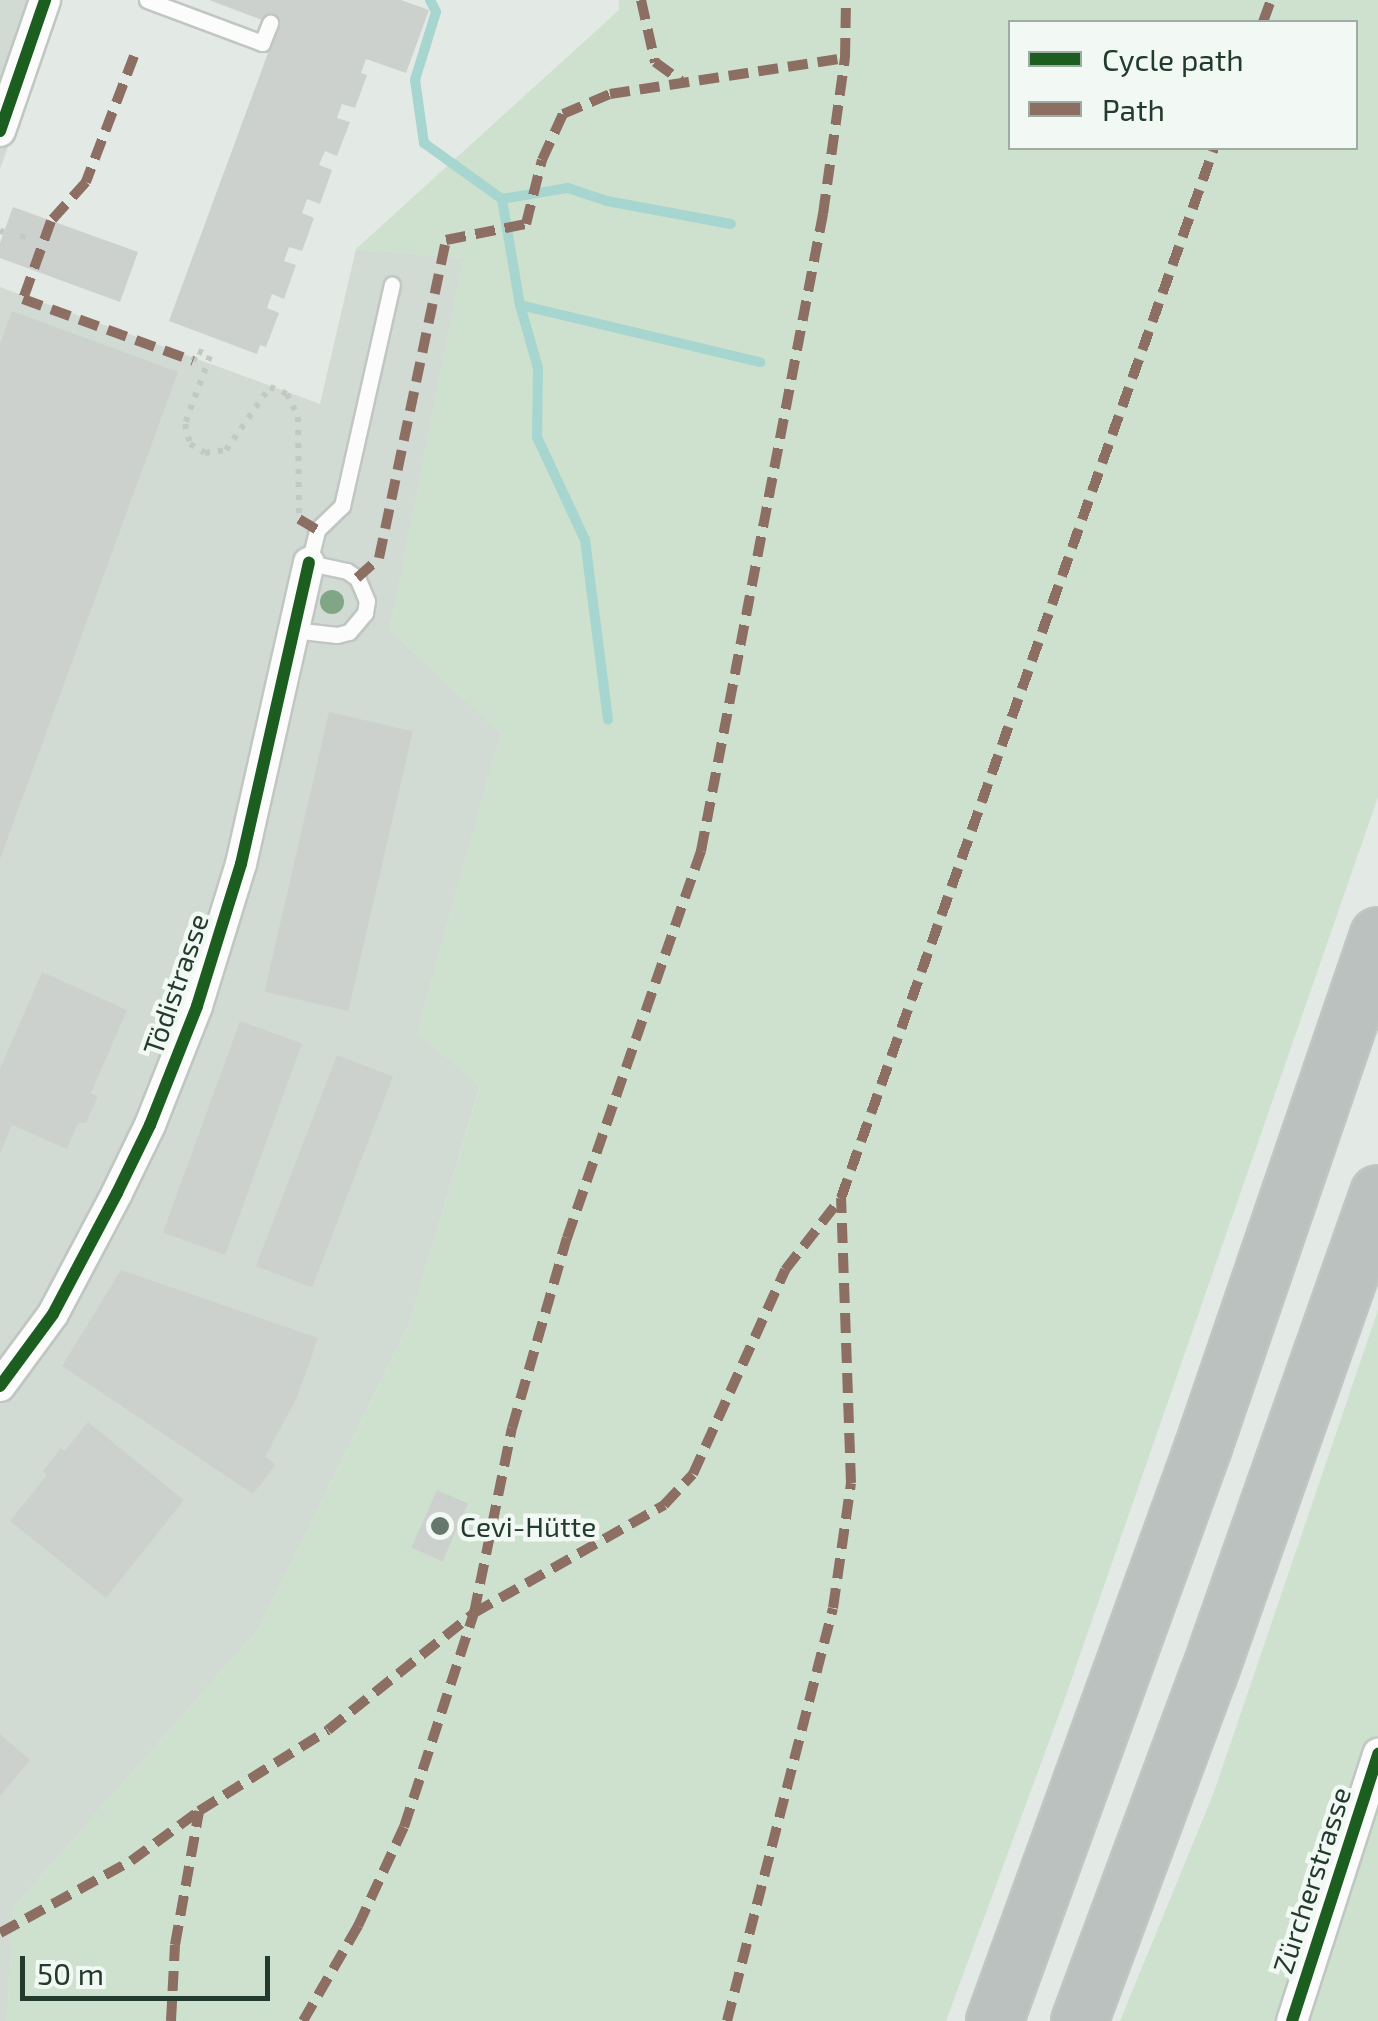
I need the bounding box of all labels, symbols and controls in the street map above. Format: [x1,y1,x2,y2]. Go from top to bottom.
legend [1008,20,1358,150]
text: Cycle path [1102,41,1244,77]
text: Path [1102,91,1165,127]
street label: Tödistrasse [135,909,215,1059]
place label: Cevi-Hütte [460,1509,596,1543]
marker: Cevi-Hütte [429,1515,451,1537]
street label: Zürcherstrasse [1265,1783,1357,1977]
scale bar [25,1936,275,1998]
text: 50 m [37,1955,104,1991]

